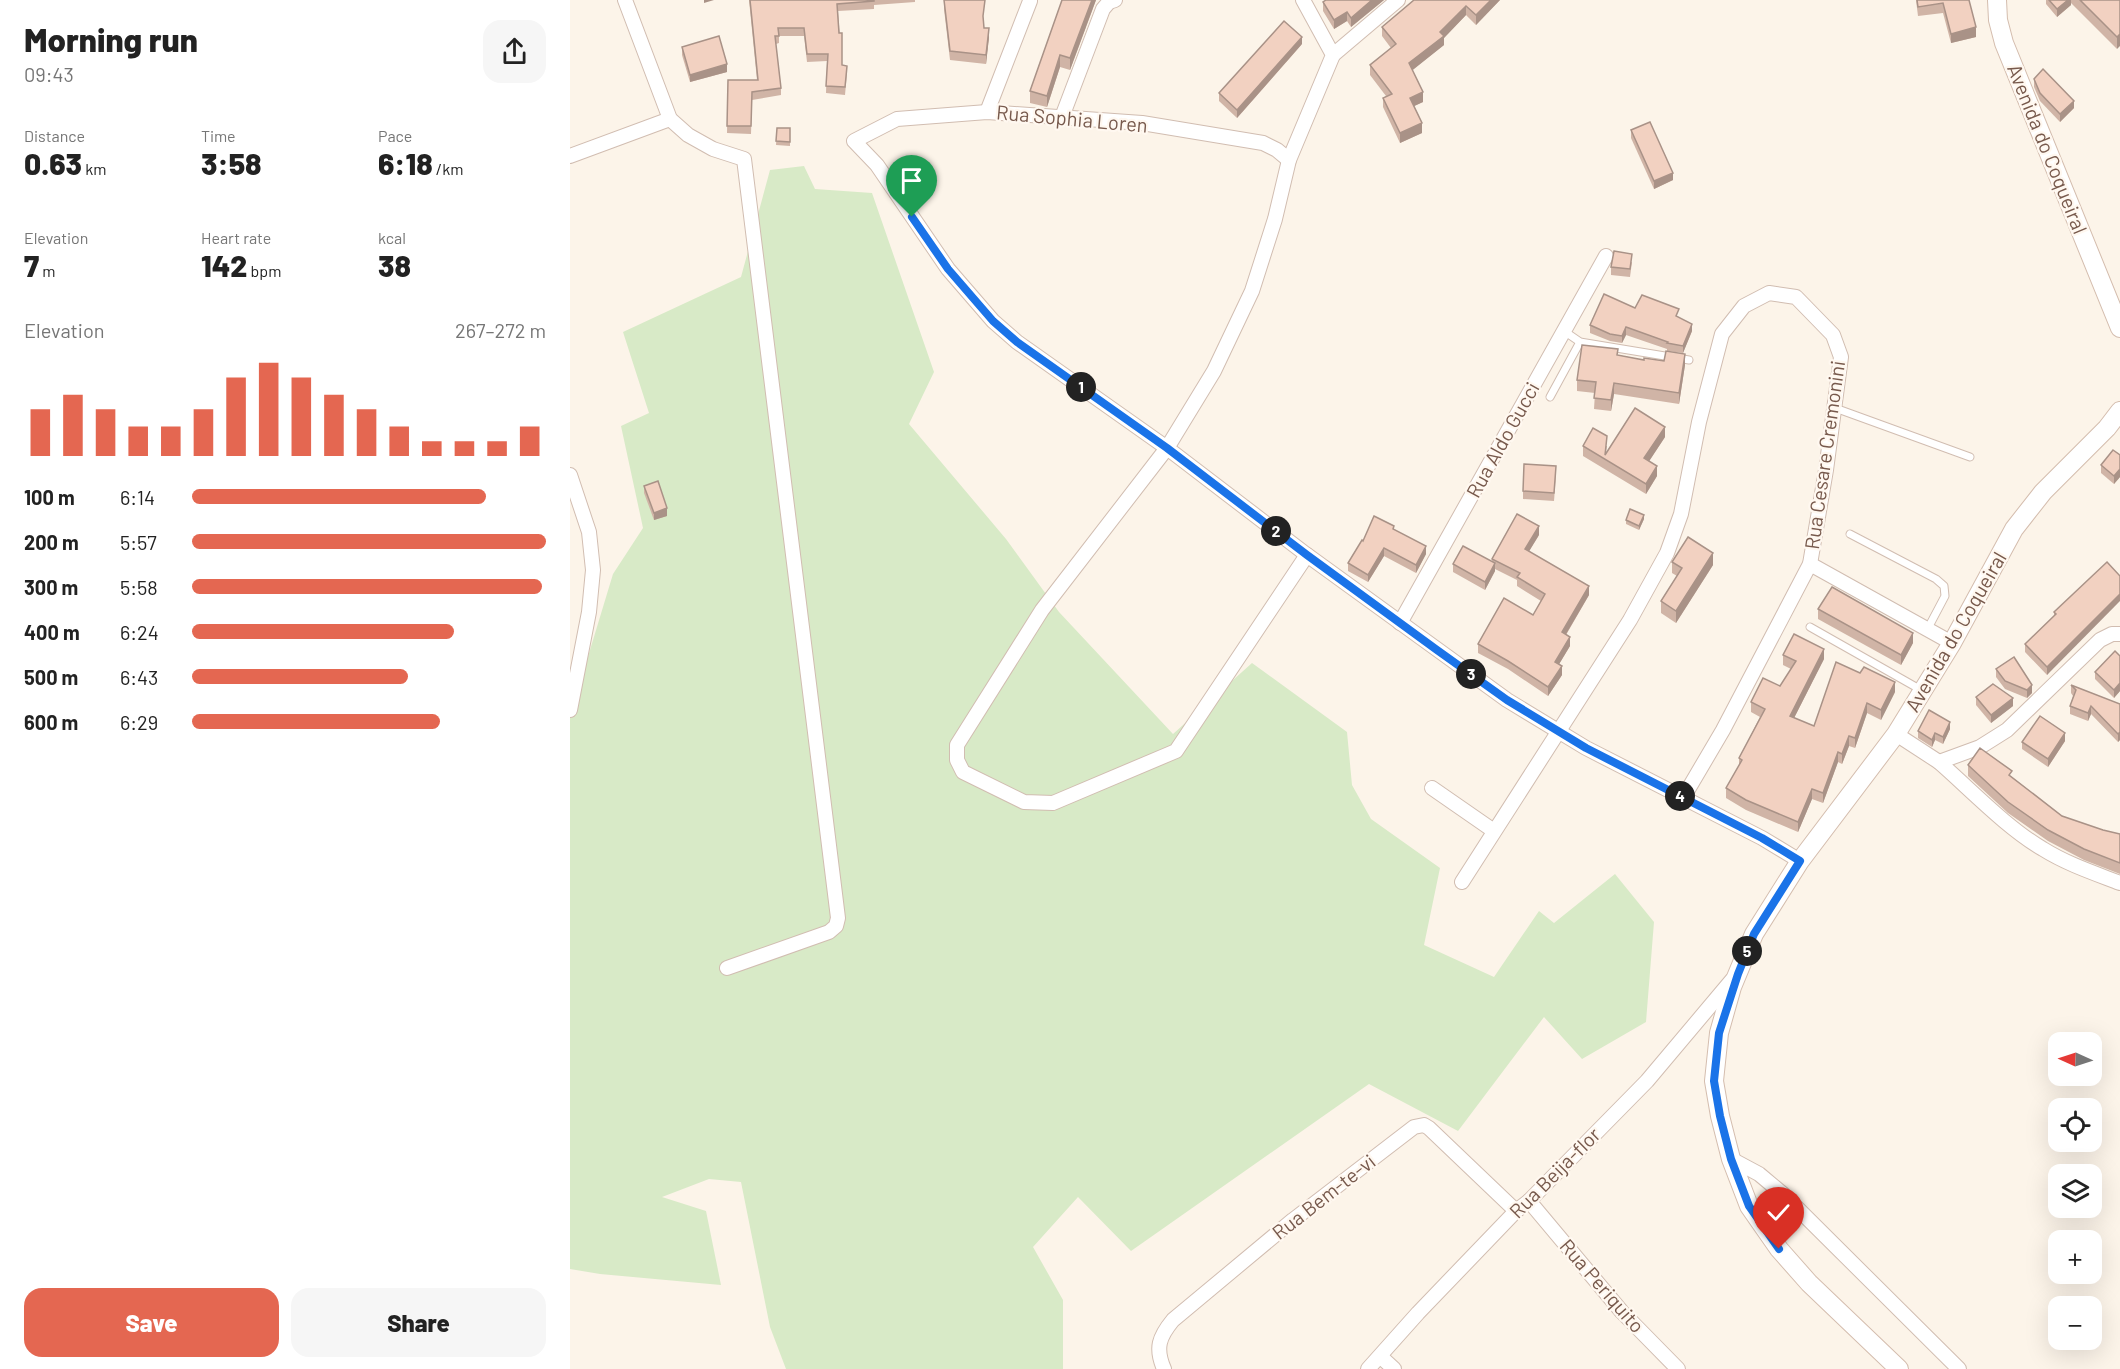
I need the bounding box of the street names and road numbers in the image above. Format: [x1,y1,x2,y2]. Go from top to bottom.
street label: Avenida do Coqueiral [2003,60,2093,237]
street label: Rua Sophia Loren [995,99,1149,137]
street label: Rua Cesare Cremonini [1799,359,1849,551]
street label: Rua Aldo Gucci [1460,377,1544,502]
street label: Avenida do Coqueiral [1900,547,2011,716]
street label: Rua Beija-flor [1504,1122,1605,1223]
street label: Rua Bem-te-vi [1267,1149,1380,1244]
street label: Rua Periquito [1555,1234,1650,1337]

